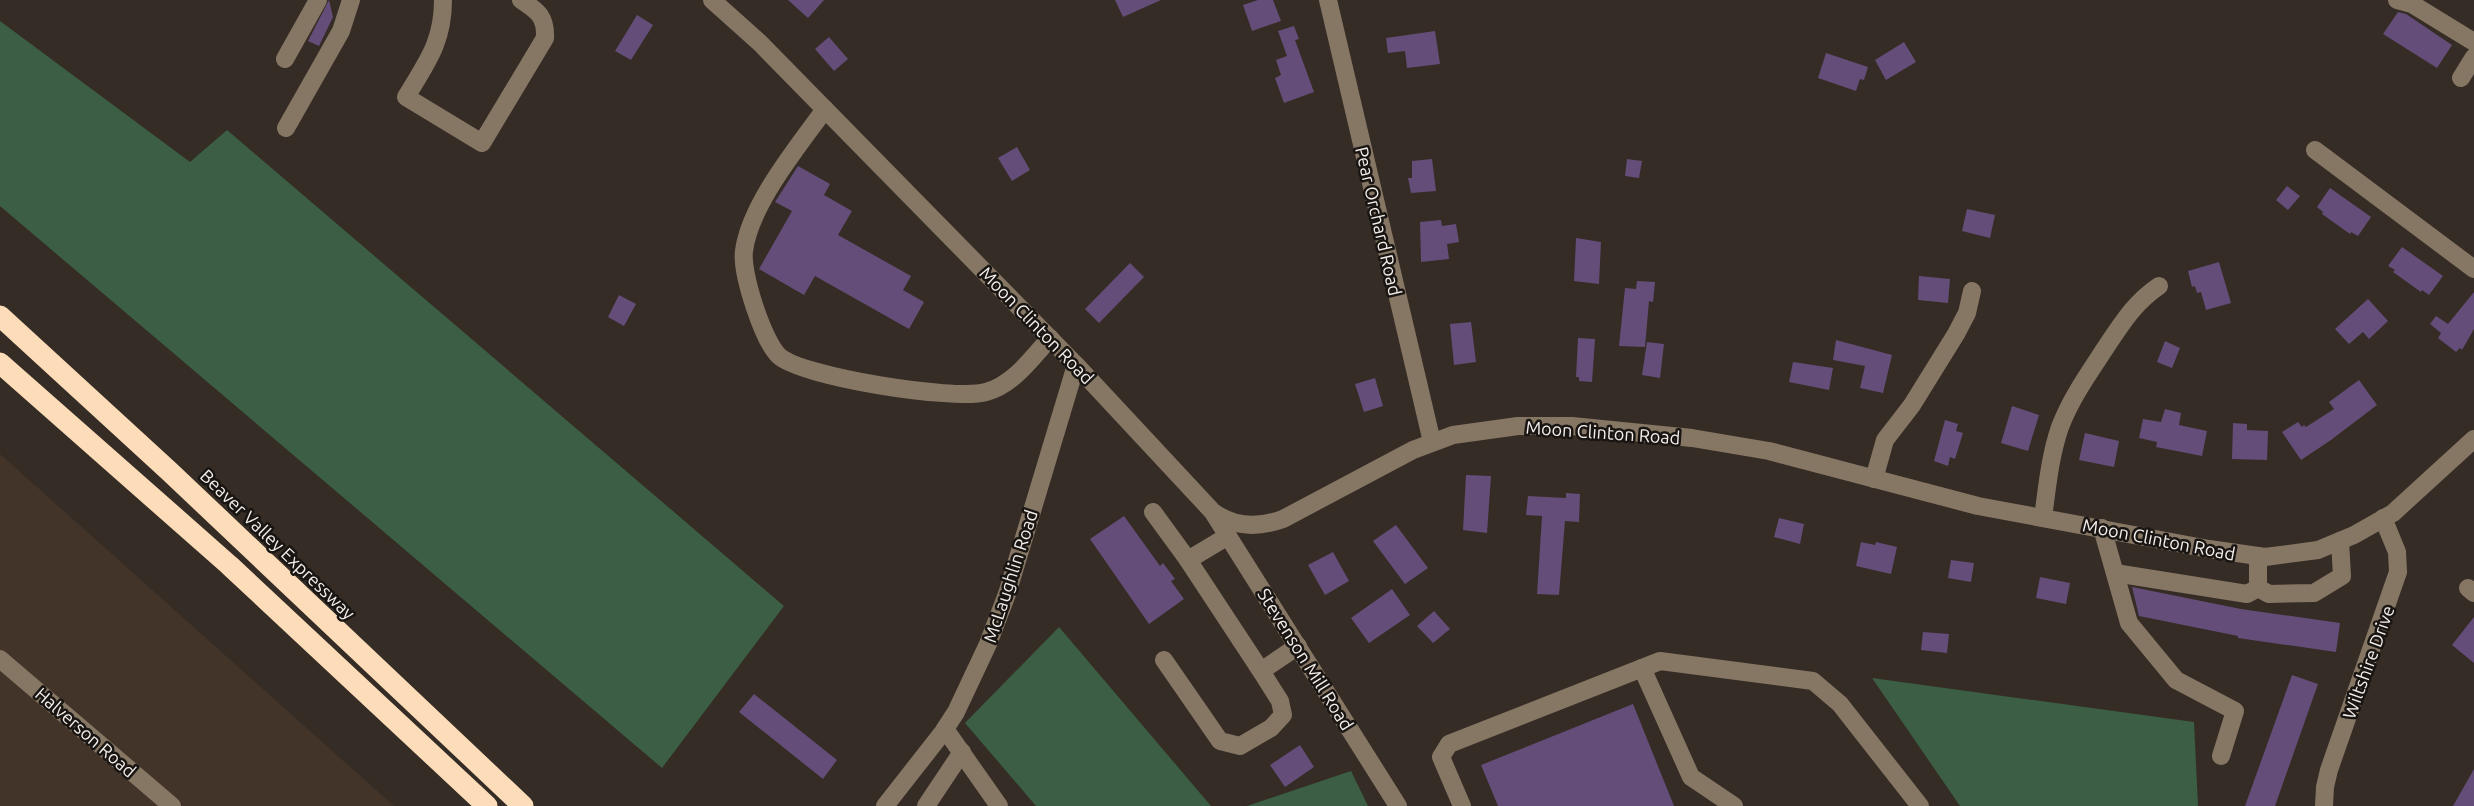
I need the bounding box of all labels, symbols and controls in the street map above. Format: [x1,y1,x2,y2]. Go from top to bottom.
street label: Pear Orchard Road [1352,145,1406,297]
street label: Moon Clinton Road [976,262,1098,388]
street label: Moon Clinton Road [1525,417,1681,447]
street label: Beaver Valley Expressway [197,465,360,623]
street label: McLaughlin Road [979,507,1041,645]
street label: Moon Clinton Road [2081,514,2237,564]
street label: Stevenson Mill Road [1254,585,1358,733]
street label: Wiltshire Drive [2338,603,2398,721]
street label: Halverson Road [32,683,140,781]

